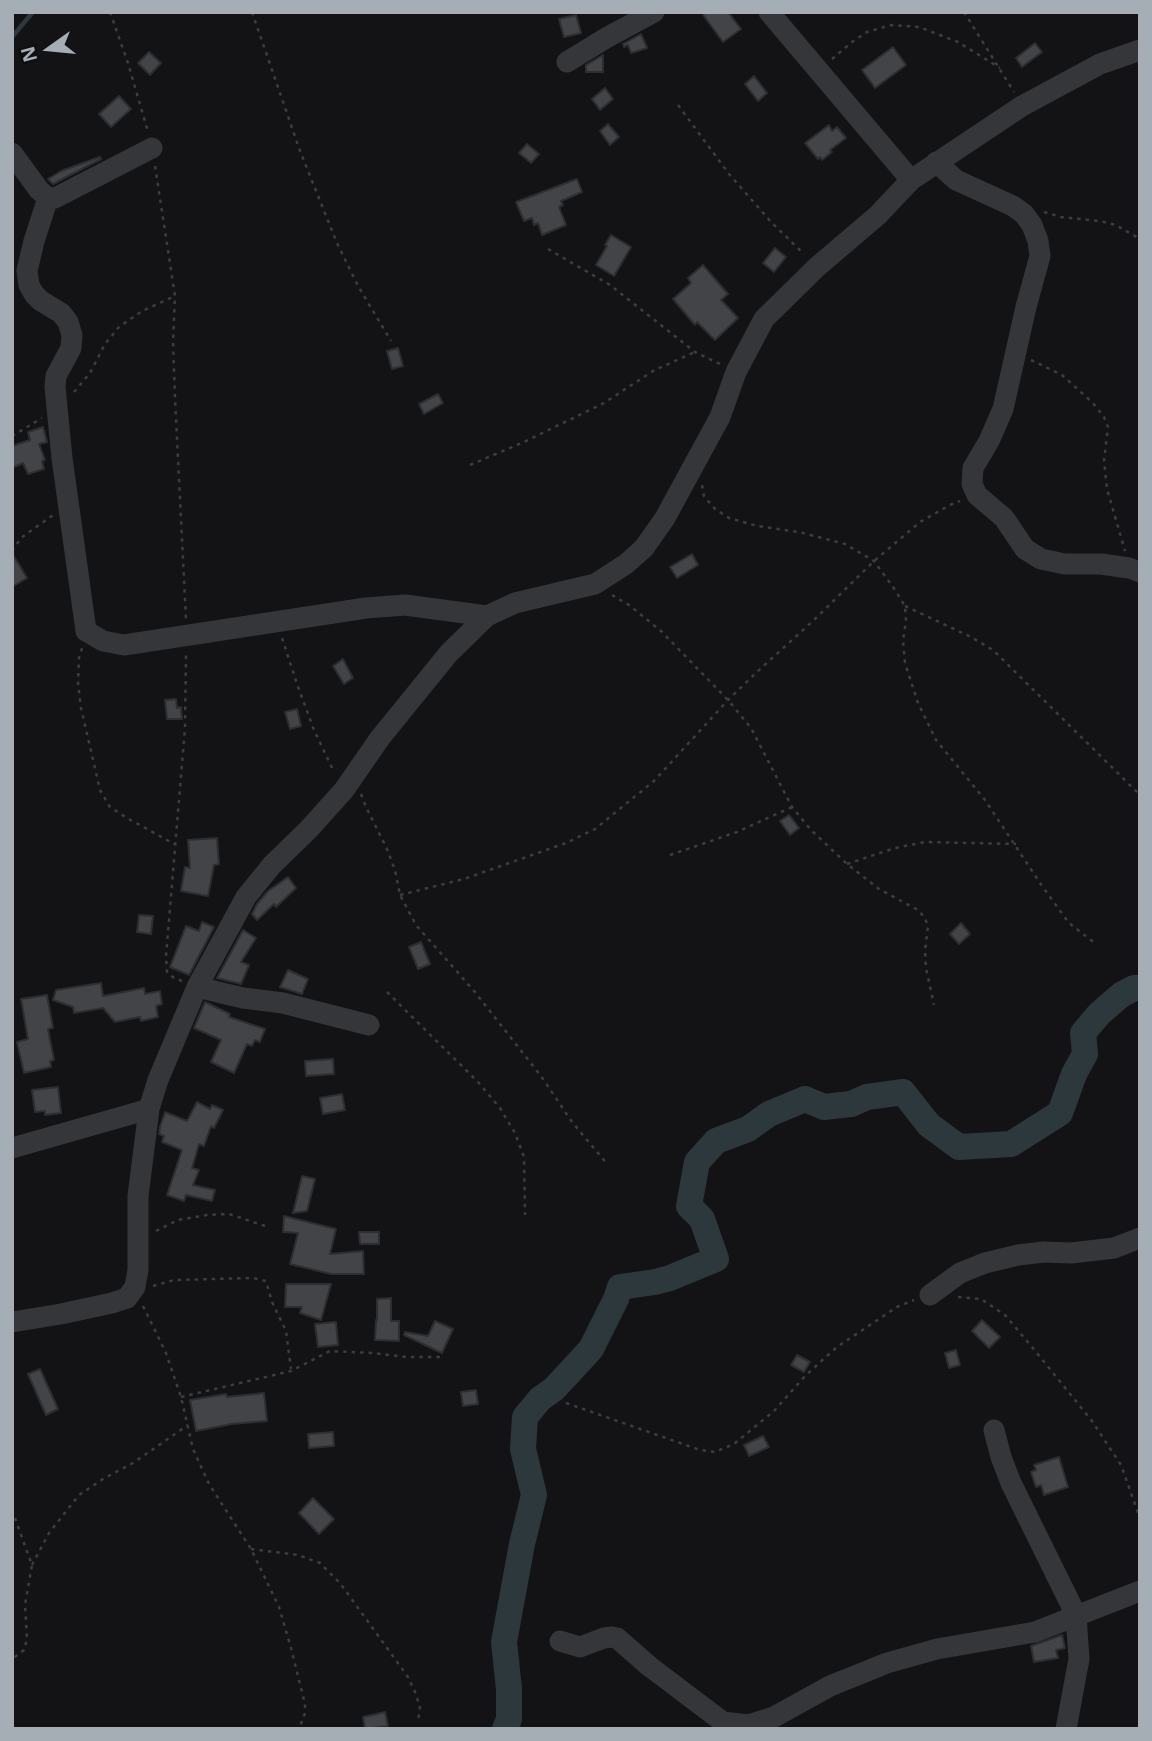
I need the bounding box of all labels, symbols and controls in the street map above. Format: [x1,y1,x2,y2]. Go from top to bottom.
north arrow [14,14,84,84]
text: N [14,44,43,65]

